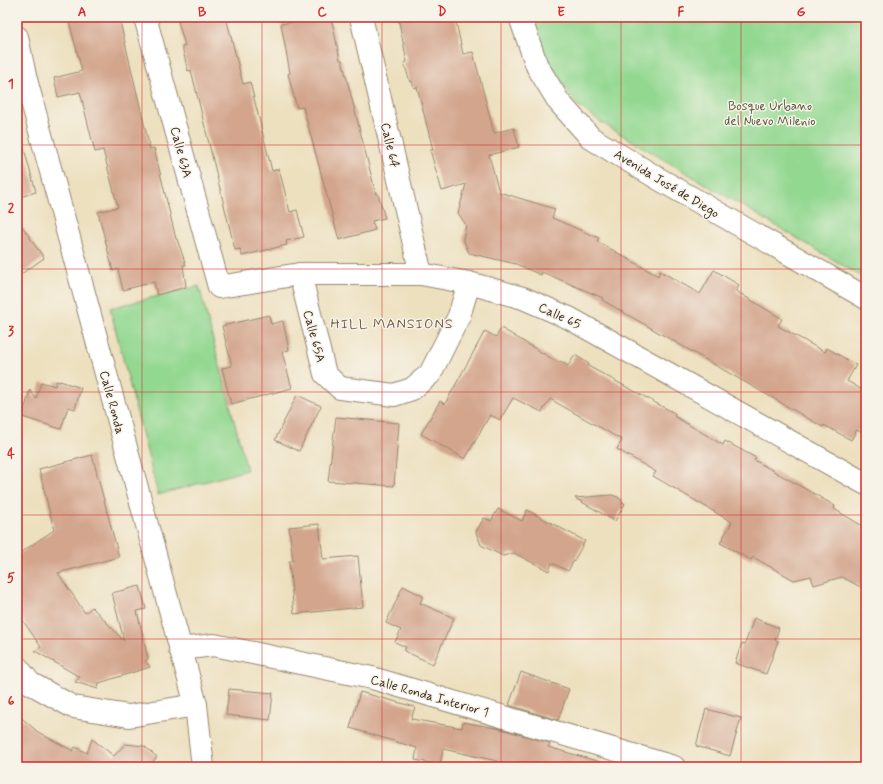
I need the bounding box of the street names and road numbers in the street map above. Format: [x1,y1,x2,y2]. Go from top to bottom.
street label: Calle 64 [376,121,403,170]
street label: Calle 63A [166,125,196,180]
street label: Avenida José de Diego [610,146,722,224]
street label: Calle 65 [535,299,583,334]
street label: Calle 65A [298,308,329,364]
street label: Calle Ronda [95,369,128,436]
street label: Calle Ronda Interior 1 [368,671,491,721]

